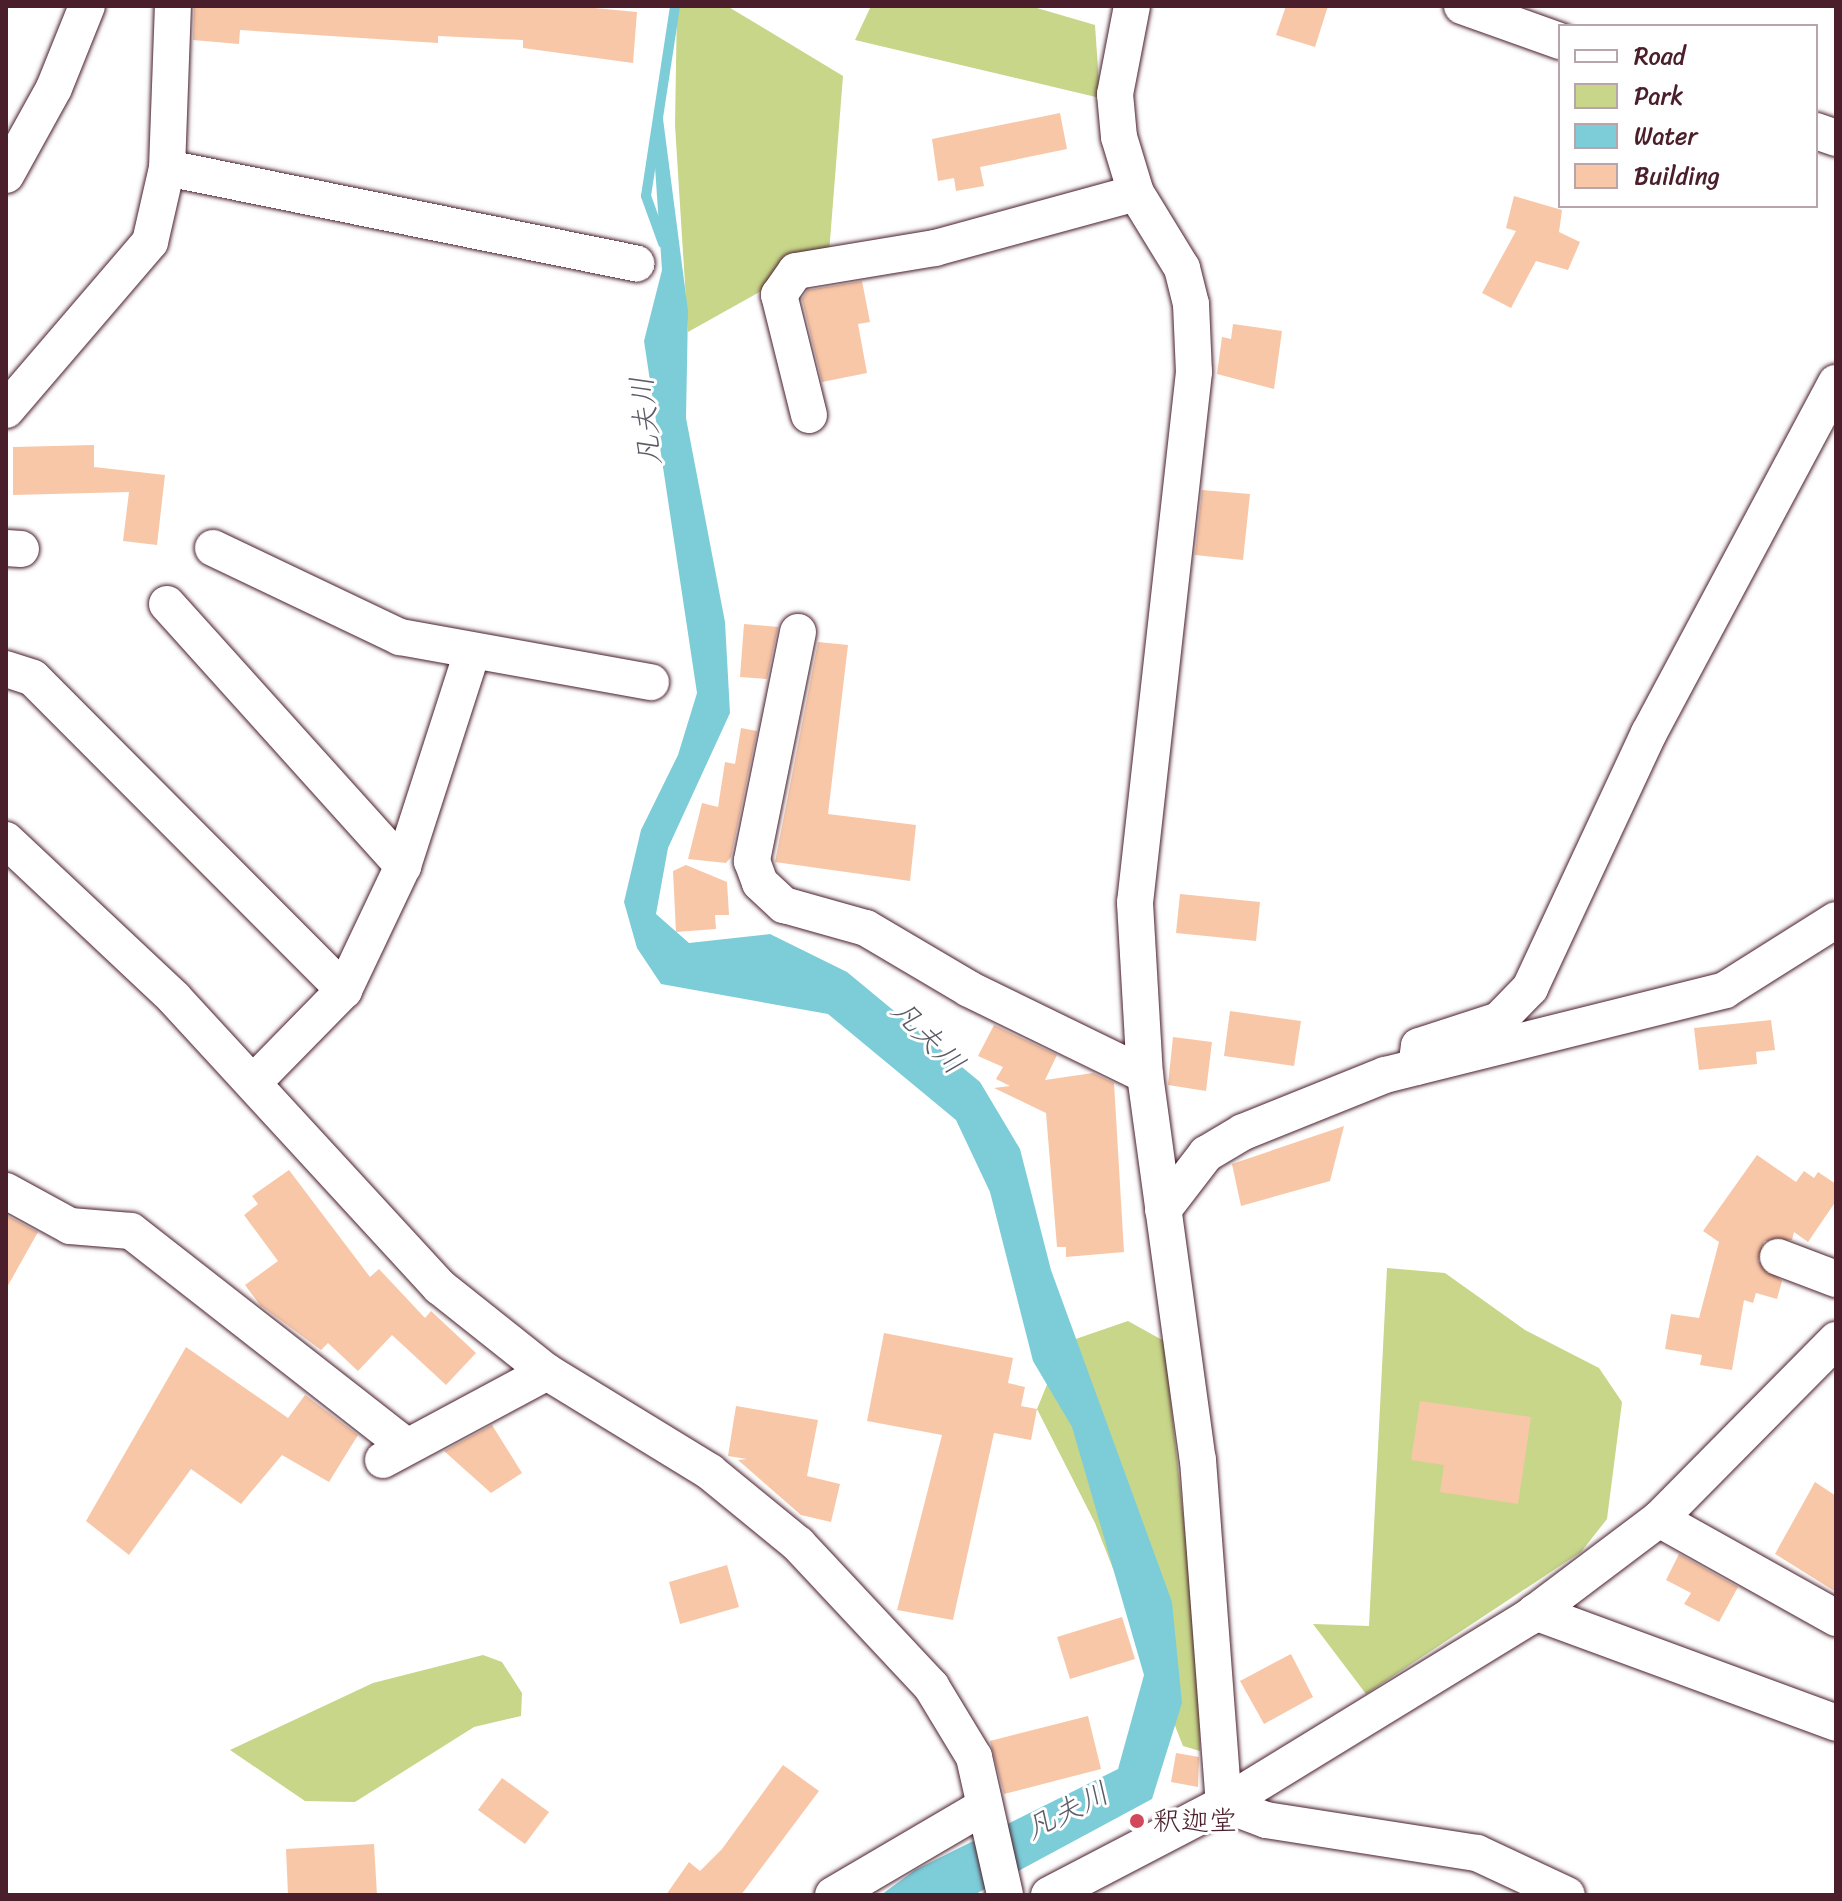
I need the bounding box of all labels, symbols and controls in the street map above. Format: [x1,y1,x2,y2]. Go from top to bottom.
legend [1558,24,1818,208]
text: Road [1634,35,1685,77]
text: Park [1634,75,1683,117]
text: Water [1634,115,1697,157]
text: Building [1634,155,1720,197]
water label: 凡夫川 [623,374,669,468]
water label: 凡夫川 [884,992,972,1082]
water label: 凡夫川 [1019,1775,1115,1847]
place label: 釈迦堂 [1153,1804,1237,1838]
marker: 釈迦堂 [1128,1812,1146,1830]

